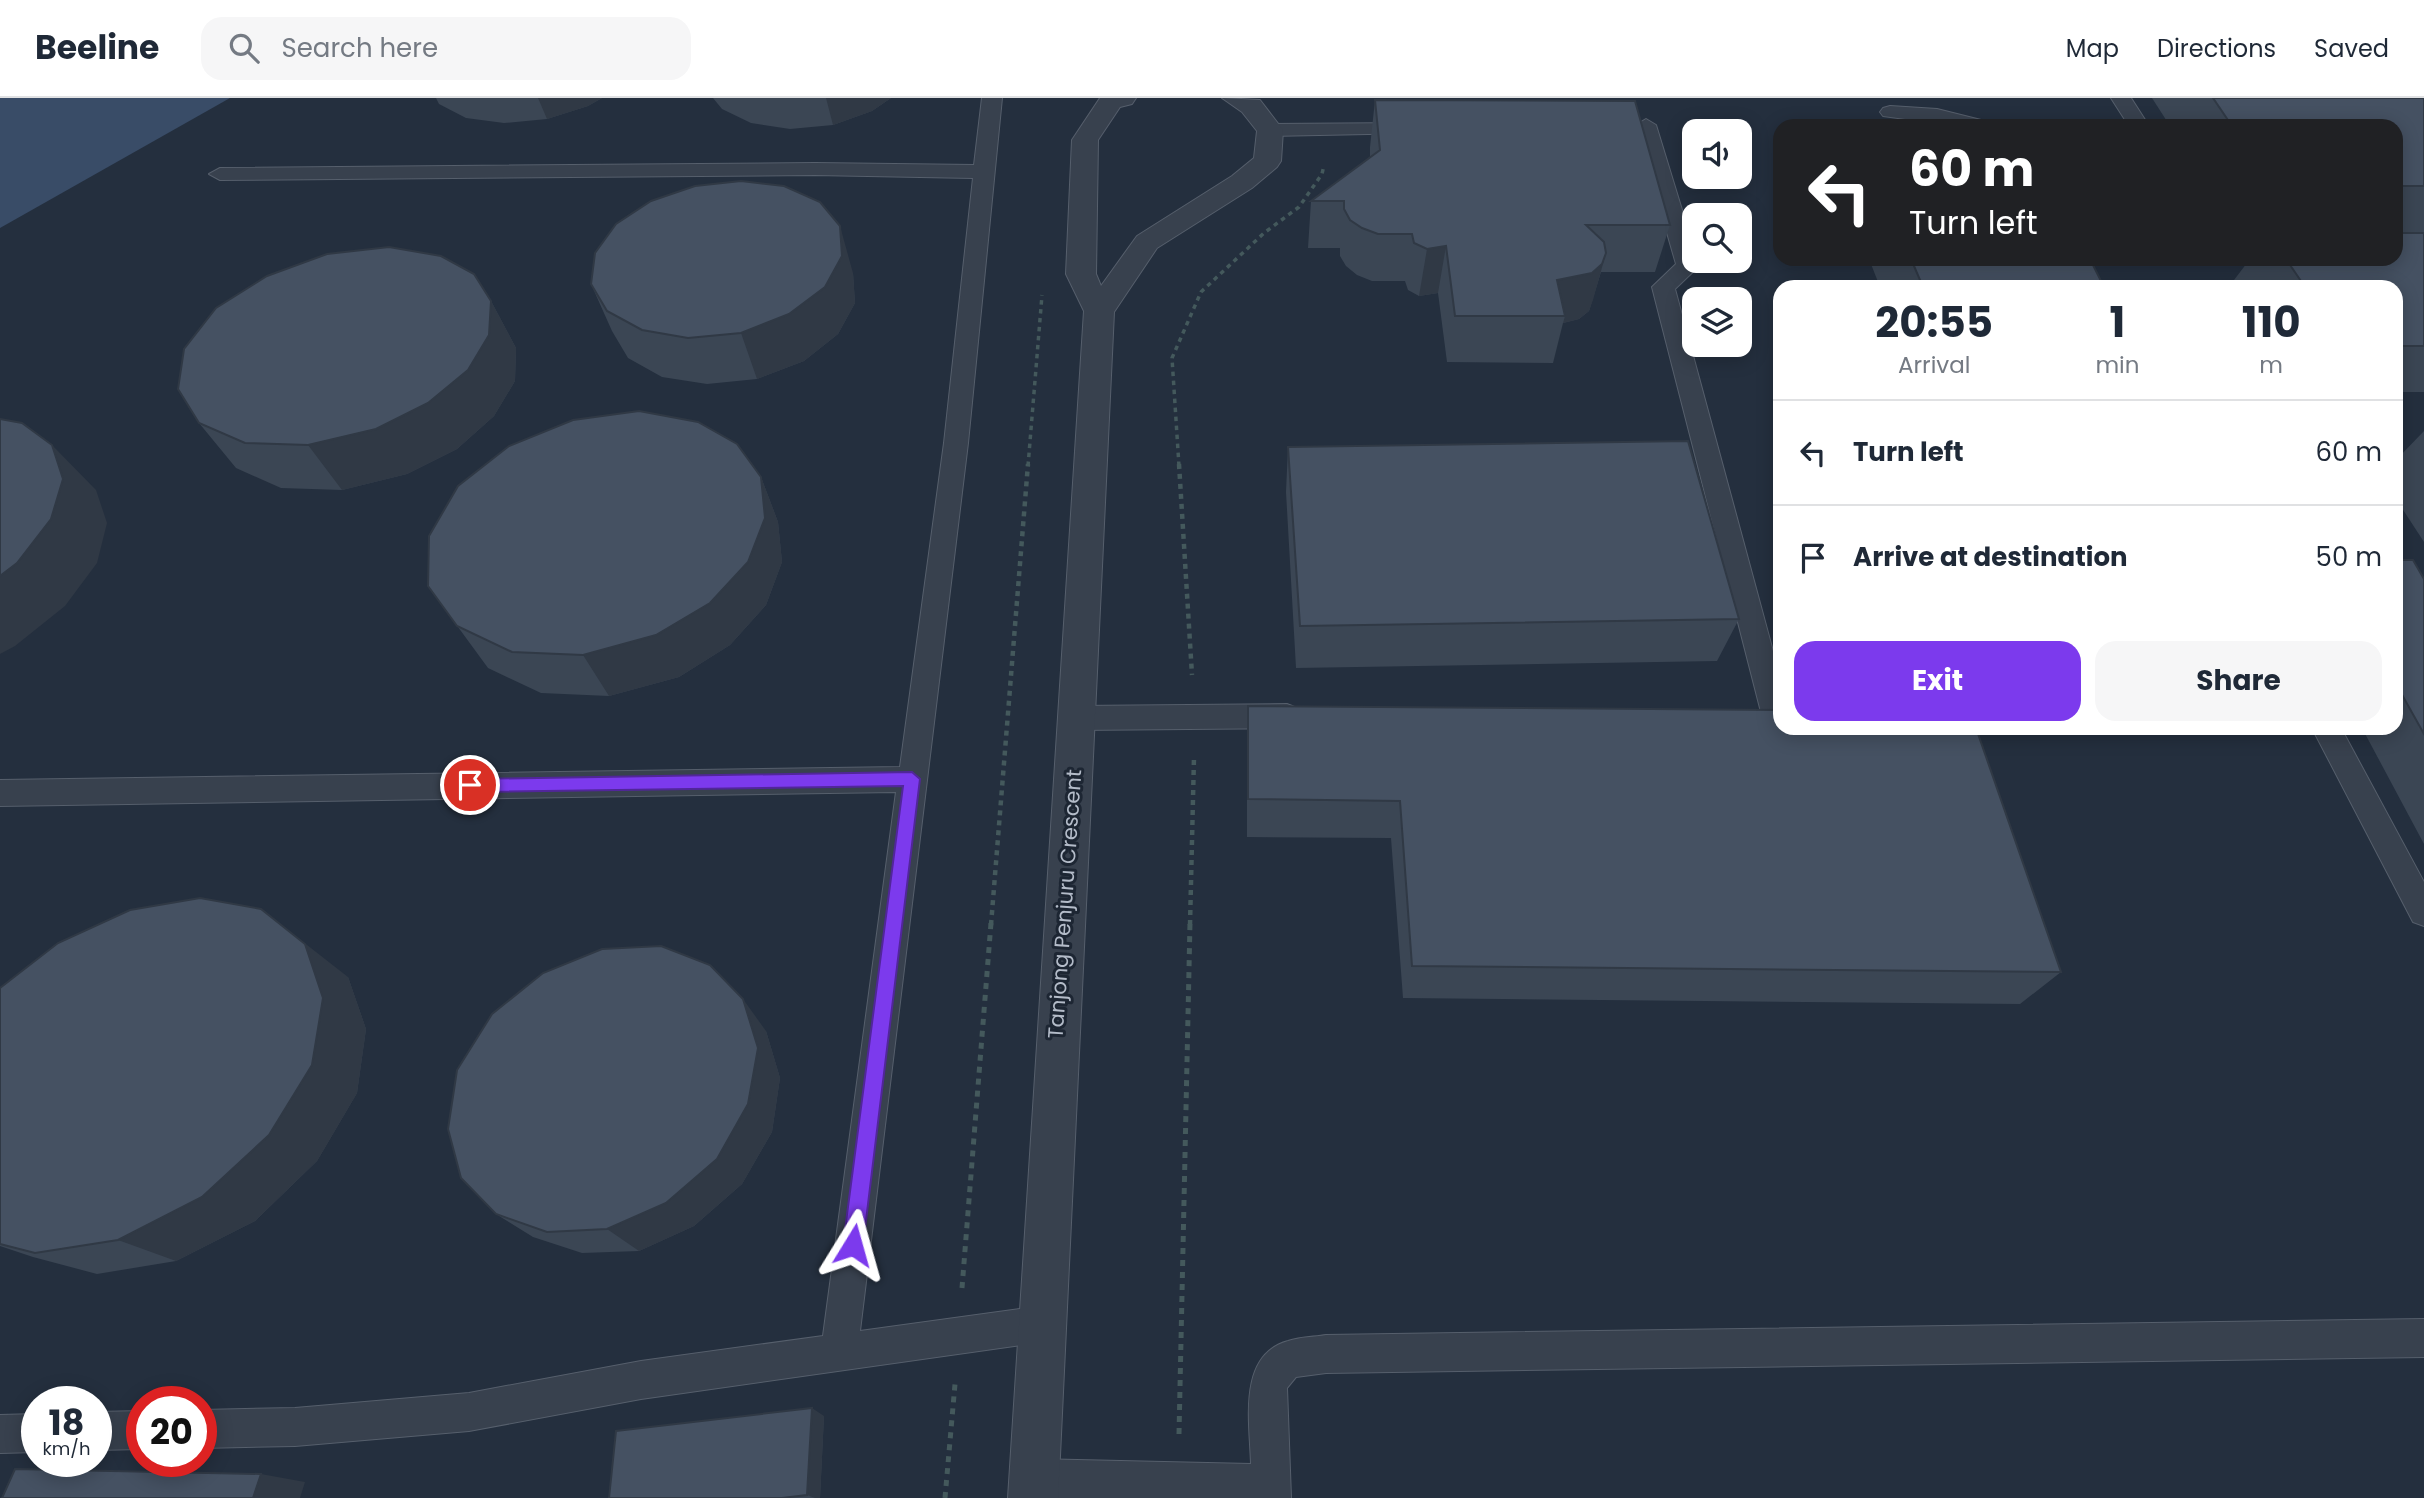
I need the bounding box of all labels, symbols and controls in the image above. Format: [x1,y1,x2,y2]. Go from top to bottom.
search box [201,17,691,80]
text: Beeline [35,24,159,71]
icon: search [225,29,263,67]
text: Search here [281,30,438,66]
text: Map [2066,32,2119,65]
text: Directions [2157,32,2276,65]
text: Saved [2314,32,2389,65]
map controls [1682,119,1752,357]
button: sound [1682,119,1752,189]
text: 60 m [1909,135,2034,203]
icon: left [1794,147,1885,238]
text: Turn left [1909,200,2038,245]
button: search [1682,203,1752,273]
button: layers [1682,287,1752,357]
text: 20:55 [1875,293,1993,352]
text: 1 [2110,293,2125,352]
text: 110 [2242,293,2301,352]
text: Arrival [1898,349,1970,381]
text: min [2095,349,2139,381]
text: m [2259,349,2283,381]
icon: left [1794,434,1832,472]
text: Turn left [1853,434,1964,470]
text: 60 m [2315,434,2382,470]
icon: arrive [1794,539,1832,577]
text: Arrive at destination [1853,539,2128,575]
text: 50 m [2316,539,2382,575]
button: Exit [1794,641,2081,721]
button: Share [2095,641,2382,721]
pin [440,755,500,815]
icon: arrive [451,766,489,804]
street label: Tanjong Penjuru Crescent [1041,768,1088,1040]
position arrow [816,1208,890,1282]
speed limit sign: 20 [126,1386,217,1477]
text: 18 [49,1398,84,1447]
text: km/h [43,1436,90,1461]

